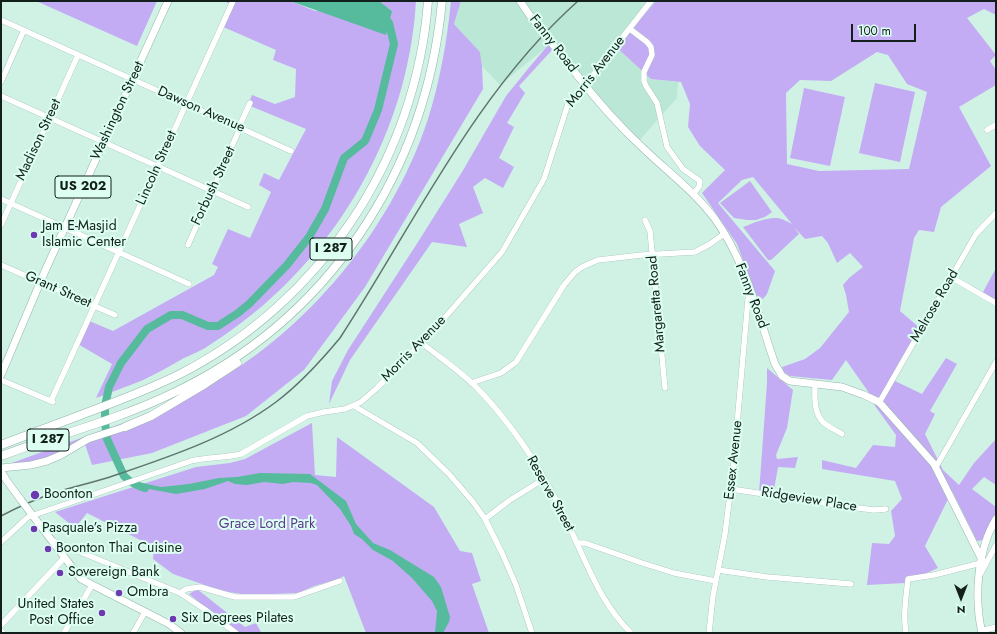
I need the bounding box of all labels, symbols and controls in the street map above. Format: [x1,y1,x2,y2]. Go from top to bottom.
street label: Fanny Road [525,12,581,76]
scale bar [853,16,918,42]
text: 100 m [858,22,891,40]
street label: Morris Avenue [563,33,629,111]
street label: Washington Street [88,59,148,163]
street label: Dawson Avenue [155,83,247,137]
street label: Madison Street [13,97,65,183]
street label: Lincoln Street [133,128,181,208]
street label: Forbush Street [188,144,240,228]
road number: US 202 [55,176,111,198]
place label: Jam E-Masjid Islamic Center [42,219,126,252]
marker: Jam E-Masjid Islamic Center [29,230,39,240]
road number: I 287 [310,238,352,260]
street label: Margaretta Road [644,255,670,353]
street label: Fanny Road [731,261,771,331]
street label: Melrose Road [907,267,963,345]
street label: Grant Street [22,268,94,312]
street label: Morris Avenue [378,312,450,386]
street label: Essex Avenue [721,420,747,500]
road number: I 287 [27,429,69,451]
street label: Reserve Street [522,453,578,535]
street label: Ridgeview Place [760,484,858,516]
place label: Boonton [44,487,93,503]
marker: Boonton [29,489,41,501]
park label: Grace Lord Park [219,517,315,533]
place label: Pasquale’s Pizza [42,521,137,537]
marker: Pasquale’s Pizza [29,524,39,534]
place label: Boonton Thai Cuisine [56,541,182,557]
marker: Boonton Thai Cuisine [43,544,53,554]
place label: Sovereign Bank [68,565,159,581]
marker: Sovereign Bank [55,568,65,578]
north arrow [941,578,981,618]
place label: Ombra [127,585,168,601]
marker: Ombra [114,588,124,598]
place label: United States Post Office [18,597,94,630]
text: N [957,602,965,618]
marker: United States Post Office [97,608,107,618]
place label: Six Degrees Pilates [181,611,293,627]
marker: Six Degrees Pilates [168,614,178,624]

